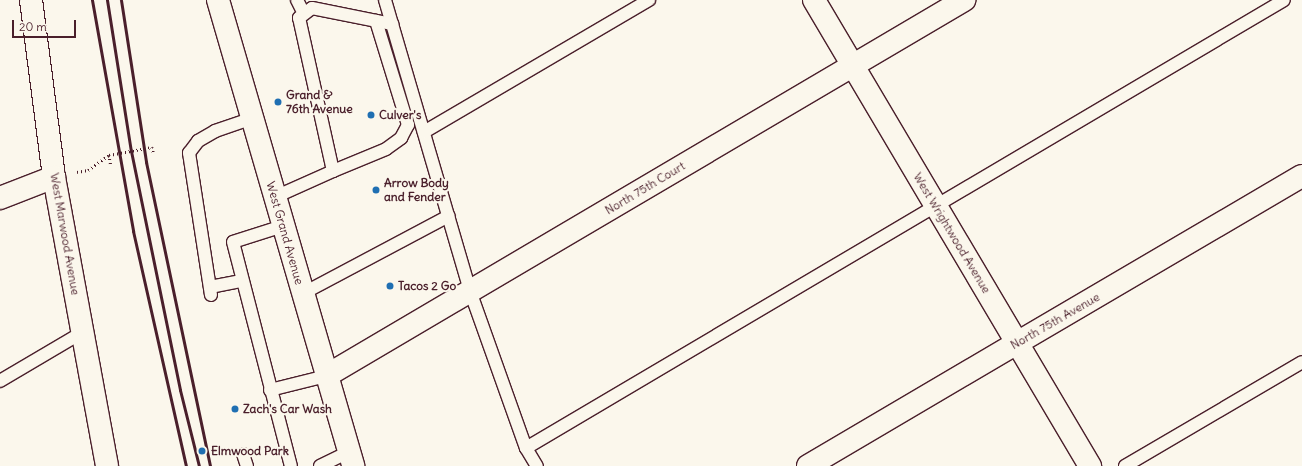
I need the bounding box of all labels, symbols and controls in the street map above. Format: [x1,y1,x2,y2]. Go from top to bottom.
scale bar [14,12,78,38]
text: 20 m [19,19,47,34]
place label: Grand & 76th Avenue [286,88,353,116]
marker: Grand & 76th Avenue [273,97,283,107]
place label: Culver's [379,108,421,122]
marker: Culver's [366,110,376,120]
street label: North 75th Court [602,158,688,218]
street label: West Wrightwood Avenue [910,170,994,296]
street label: West Marwood Avenue [47,172,83,296]
place label: Arrow Body and Fender [384,176,449,204]
street label: West Grand Avenue [263,180,307,286]
marker: Arrow Body and Fender [371,185,381,195]
place label: Tacos 2 Go [398,279,456,293]
marker: Tacos 2 Go [385,281,395,291]
street label: North 75th Avenue [1008,290,1102,352]
place label: Zach's Car Wash [243,402,332,416]
marker: Zach's Car Wash [230,404,240,414]
place label: Elmwood Park [211,444,289,458]
marker: Elmwood Park [196,445,208,457]

